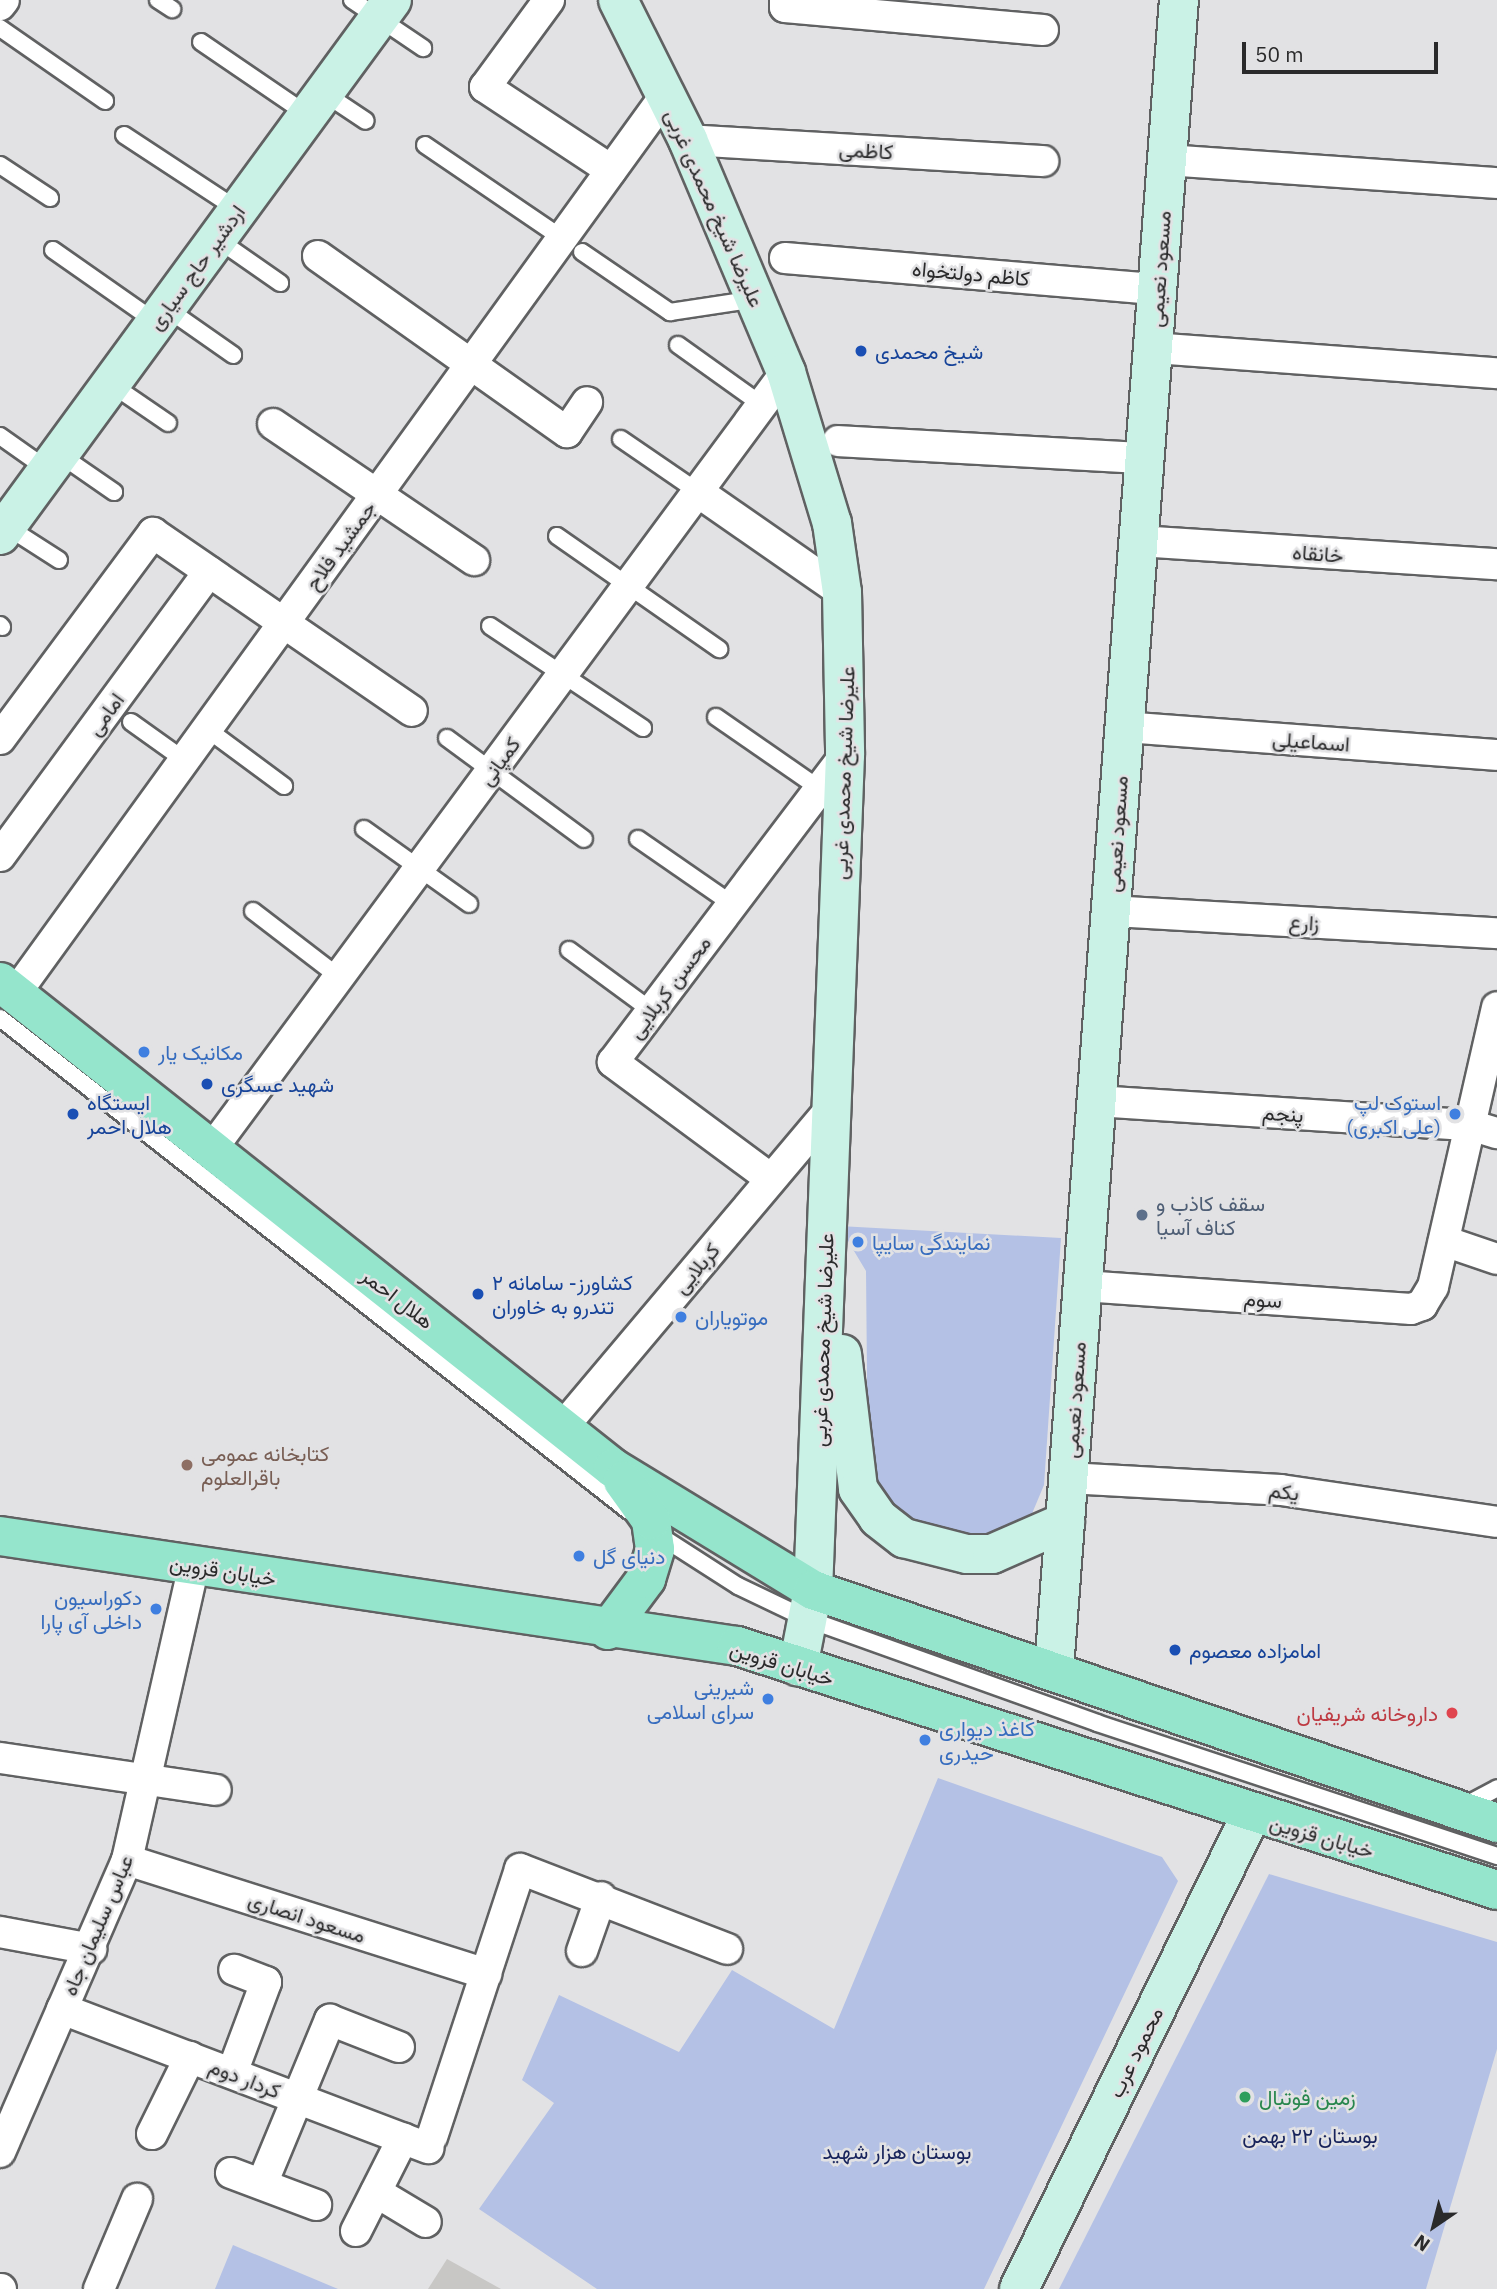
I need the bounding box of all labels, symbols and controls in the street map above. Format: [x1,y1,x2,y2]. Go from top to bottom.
scale bar [1245,28,1441,72]
text: 50 m [1255,40,1304,68]
street label: علیرضا شیخ محمدی غربی [660,105,770,311]
street label: کاظمی [838,136,894,164]
street label: اردشیر حاج سیاری [142,199,250,335]
street label: مسعود نعیمی [1142,210,1176,328]
street label: کاظم دولتخواه [911,255,1031,291]
place label: شیخ محمدی [875,338,983,364]
marker: شیخ محمدی [853,343,869,359]
street label: جمشید فلاح [299,496,381,594]
street label: خانقاه [1292,539,1344,567]
street label: علیرضا شیخ محمدی غربی [827,666,859,880]
street label: امامی [81,688,129,740]
street label: اسماعیلی [1271,726,1351,756]
street label: کمپانی [473,732,525,790]
street label: مسعود نعیمی [1099,775,1133,893]
street label: زارع [1288,909,1320,935]
street label: محسن کربلایی [622,931,716,1043]
place label: مکانیک یار [158,1039,243,1065]
marker: مکانیک یار [136,1044,152,1060]
place label: شهید عسگری [221,1071,334,1097]
marker: شهید عسگری [199,1076,215,1092]
place label: ایستگاه هلال احمر [87,1089,172,1139]
place label: استوک لپ (علی اکبری) [1346,1089,1441,1139]
street label: پنجم [1262,1099,1304,1127]
marker: ایستگاه هلال احمر [65,1106,81,1122]
marker: استوک لپ (علی اکبری) [1447,1106,1463,1122]
place label: سقف کاذب و کناف آسیا [1156,1190,1265,1240]
marker: سقف کاذب و کناف آسیا [1134,1207,1150,1223]
place label: نمایندگی سایپا [872,1229,990,1255]
street label: علیرضا شیخ محمدی غربی [806,1233,838,1447]
marker: نمایندگی سایپا [850,1234,866,1250]
street label: کربلایی [667,1237,725,1299]
street label: هلال احمر [357,1262,439,1334]
place label: کشاورز- سامانه ۲ تندرو به خاوران [492,1269,633,1319]
street label: سوم [1243,1285,1283,1313]
marker: کشاورز- سامانه ۲ تندرو به خاوران [470,1286,486,1302]
place label: موتویاران [695,1304,768,1330]
marker: موتویاران [673,1309,689,1325]
street label: مسعود نعیمی [1057,1341,1091,1459]
place label: کتابخانه عمومی باقرالعلوم [201,1440,329,1490]
marker: کتابخانه عمومی باقرالعلوم [179,1457,195,1473]
street label: یکم [1267,1477,1301,1505]
place label: دنیای گل [593,1543,665,1569]
marker: دنیای گل [571,1548,587,1564]
street label: خیابان قزوین [168,1549,278,1591]
place label: دکوراسیون داخلی آی پارا [40,1584,142,1634]
marker: دکوراسیون داخلی آی پارا [148,1601,164,1617]
street label: خیابان قزوین [727,1635,837,1691]
place label: امامزاده معصوم [1189,1637,1321,1663]
marker: امامزاده معصوم [1167,1642,1183,1658]
place label: شیرینی سرای اسلامی [647,1674,754,1724]
marker: شیرینی سرای اسلامی [760,1691,776,1707]
place label: داروخانه شریفیان [1296,1700,1438,1726]
marker: داروخانه شریفیان [1444,1705,1460,1721]
place label: کاغذ دیواری حیدری [939,1715,1035,1765]
marker: کاغذ دیواری حیدری [917,1732,933,1748]
street label: خیابان قزوین [1267,1809,1377,1863]
street label: عباس سلیمان جاه [56,1851,138,1999]
street label: مسعود انصاری [245,1886,369,1948]
street label: محمود عرب [1102,2003,1168,2101]
street label: کردار دوم [206,2053,284,2103]
place label: زمین فوتبال [1259,2084,1356,2110]
marker: زمین فوتبال [1237,2089,1253,2105]
park label: بوستان ۲۲ بهمن [1242,2122,1378,2148]
park label: بوستان هزار شهید [823,2138,971,2164]
north arrow [1399,2191,1469,2261]
text: N [1409,2229,1434,2257]

